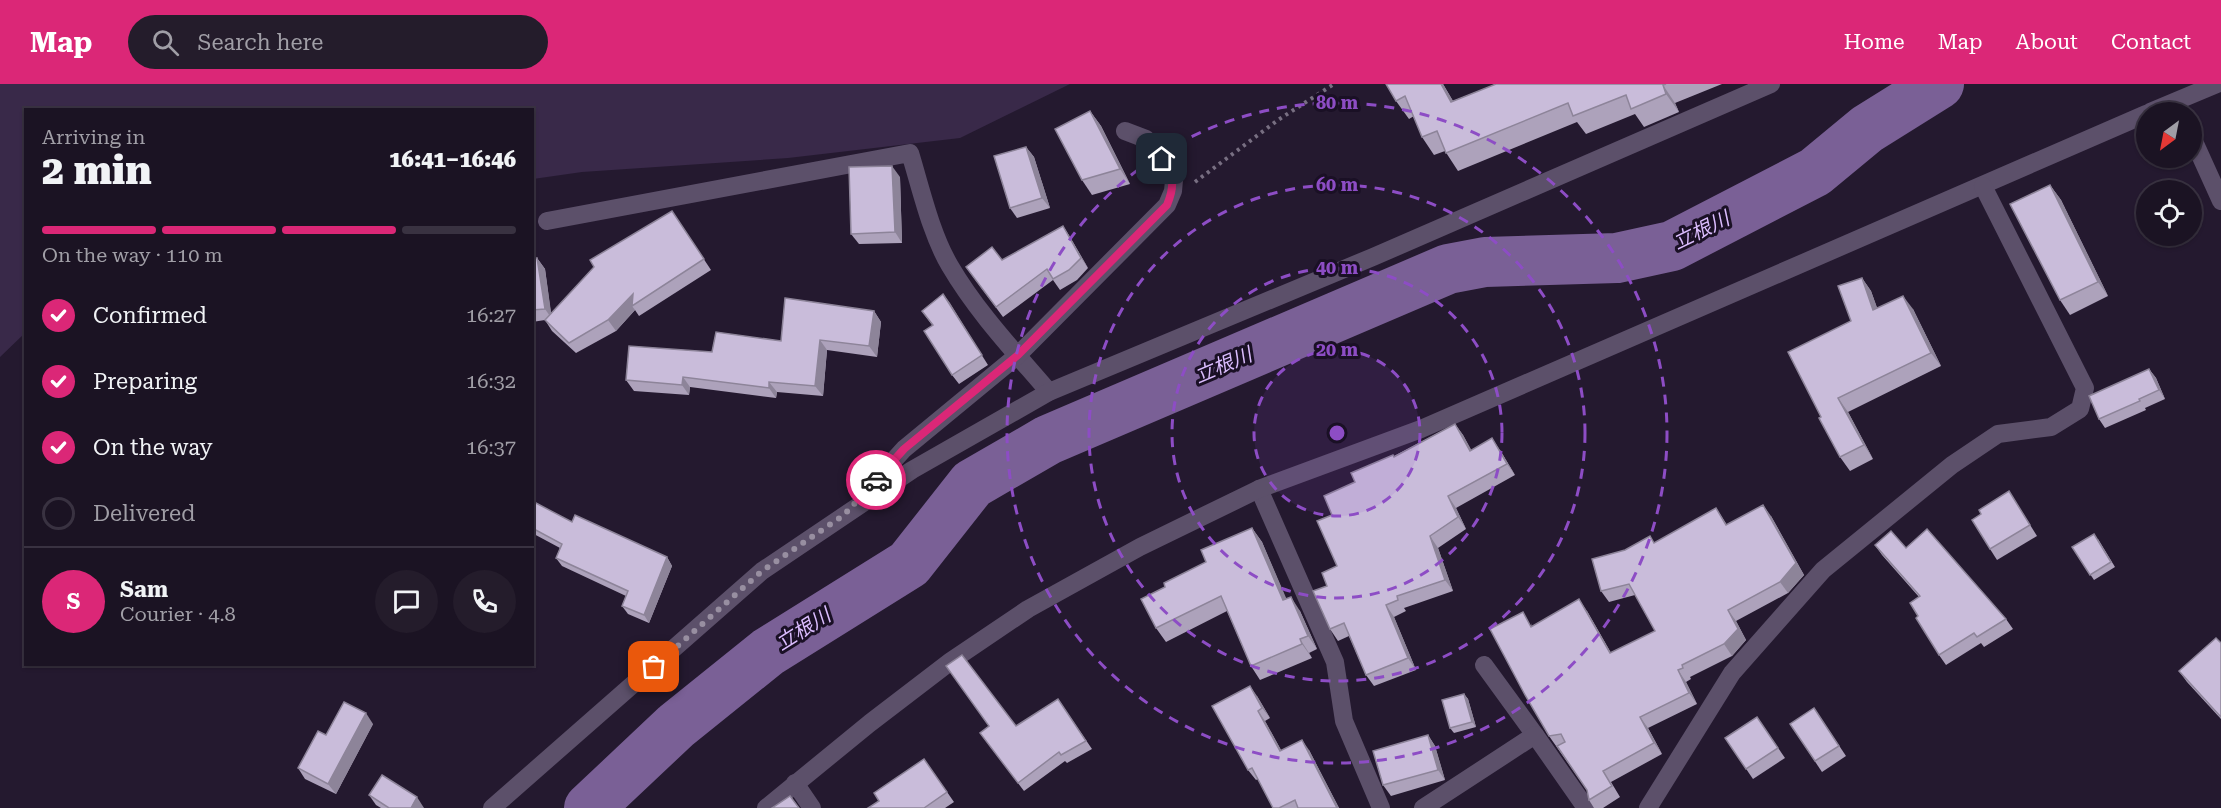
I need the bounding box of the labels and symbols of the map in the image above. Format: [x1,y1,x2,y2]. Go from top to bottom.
text: 80 m [1316,92,1359,113]
north arrow [2136,102,2202,168]
pin [1136,133,1187,184]
text: 60 m [1316,174,1359,195]
water label: 立根川 [1669,205,1735,254]
text: 40 m [1316,257,1359,278]
text: 20 m [1316,339,1359,360]
water label: 立根川 [1191,341,1257,388]
centre of rings [1327,423,1347,443]
courier [846,450,906,510]
water label: 立根川 [771,602,836,655]
pin [628,641,679,692]

